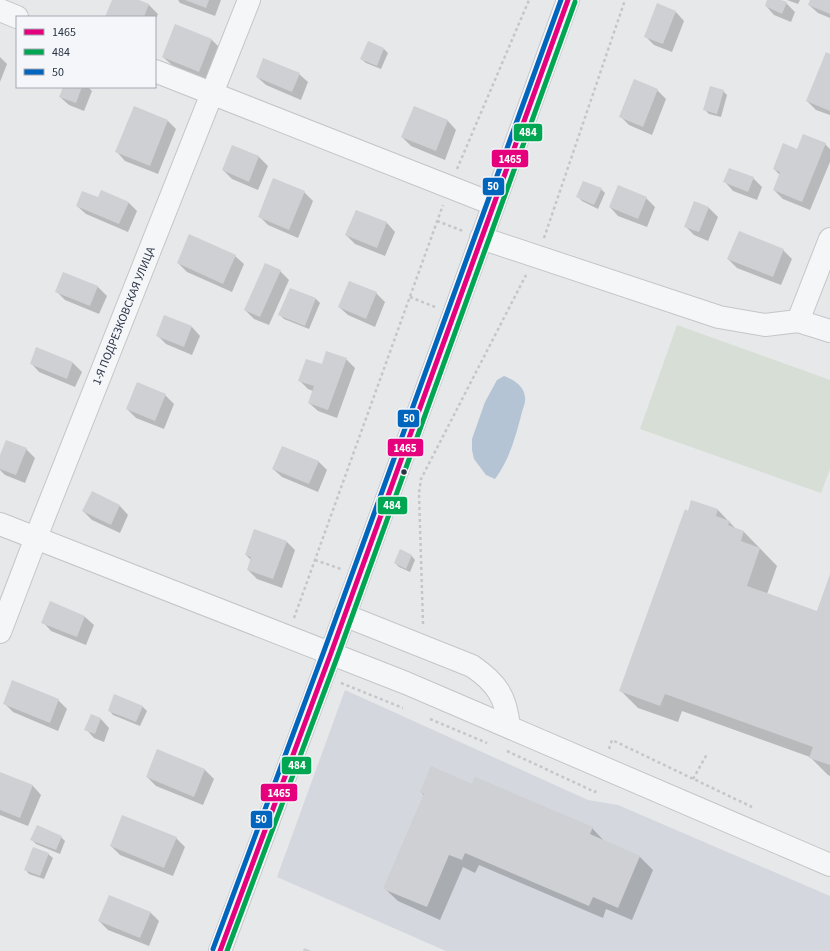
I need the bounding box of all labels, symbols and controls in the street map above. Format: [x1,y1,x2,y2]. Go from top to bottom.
legend [16,16,156,88]
text: 1465 [52,24,76,41]
text: 484 [52,44,70,61]
text: 50 [52,64,64,81]
line badge: 484 [513,123,543,142]
text: 484 [519,125,537,140]
line badge: 1465 [491,149,529,168]
text: 1465 [498,152,522,167]
line badge: 50 [482,177,505,196]
text: 50 [487,179,499,194]
street label: 1-Я ПОДРЕЗКОВСКАЯ УЛИЦА [88,244,160,388]
line badge: 50 [397,409,420,428]
text: 50 [403,411,415,426]
line badge: 1465 [387,438,424,457]
text: 1465 [393,441,417,456]
unlabelled marker [399,467,409,477]
line badge: 484 [377,496,408,515]
text: 484 [383,498,401,513]
line badge: 484 [281,756,312,775]
text: 484 [288,758,306,773]
line badge: 1465 [260,783,298,802]
text: 1465 [267,786,291,801]
line badge: 50 [250,810,273,829]
text: 50 [255,812,267,827]

